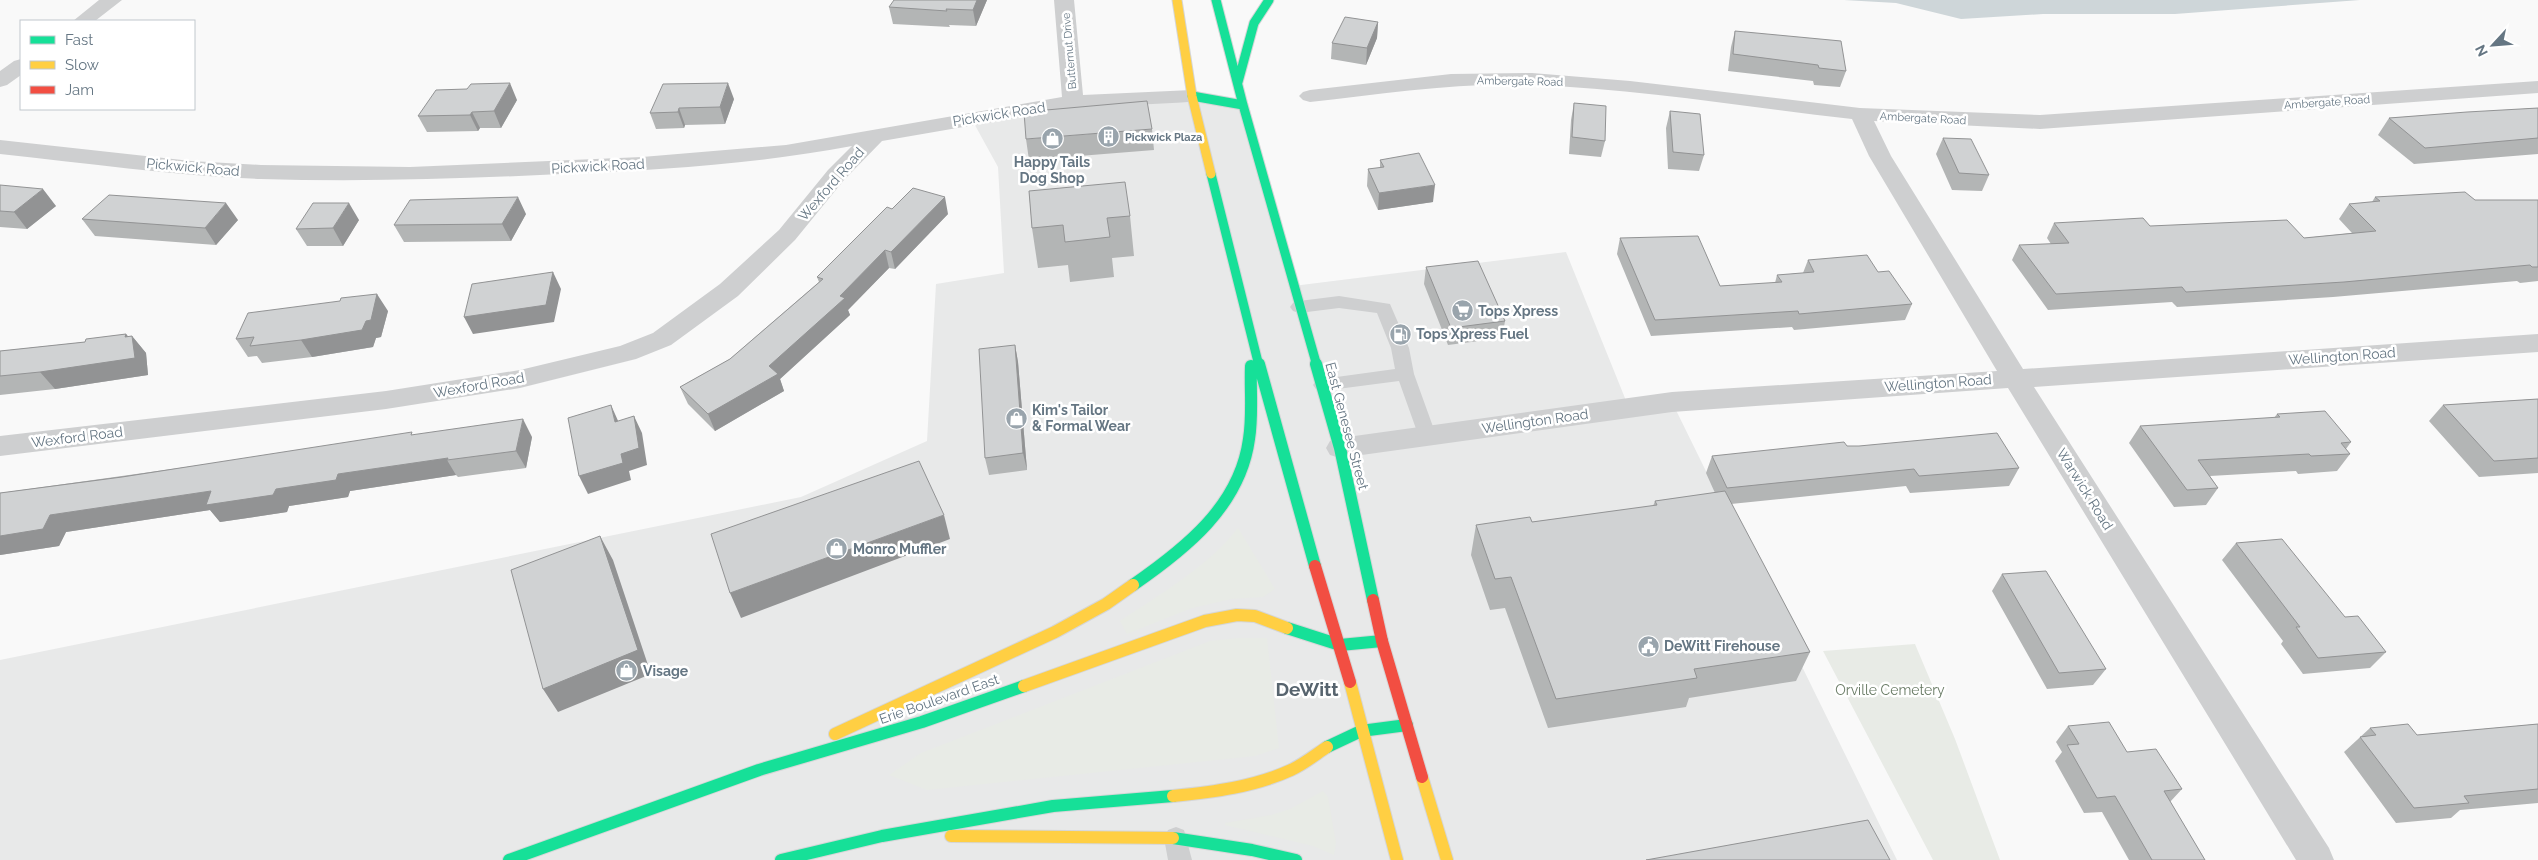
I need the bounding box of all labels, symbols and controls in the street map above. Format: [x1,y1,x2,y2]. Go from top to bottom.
street label: Butternut Drive [1060,11,1079,90]
legend [20,20,195,110]
north arrow [2468,20,2518,70]
text: Fast [65,31,93,49]
text: N [2472,42,2491,59]
text: Slow [65,56,99,74]
street label: Ambergate Road [1477,74,1563,89]
text: Jam [65,81,94,99]
street label: Ambergate Road [2283,93,2371,112]
street label: Pickwick Road [952,99,1046,129]
street label: Ambergate Road [1879,110,1967,127]
building icon: Pickwick Plaza [1097,125,1121,149]
shop icon: Happy Tails Dog Shop [1040,127,1064,151]
place label: Pickwick Plaza [1125,131,1202,144]
street label: Wexford Road [795,144,867,224]
place label: Happy Tails Dog Shop [1014,154,1090,186]
street label: Pickwick Road [146,155,240,179]
street label: Pickwick Road [551,156,645,176]
supermarket icon: Tops Xpress [1450,299,1474,323]
place label: Tops Xpress [1478,303,1558,319]
fuel station icon: Tops Xpress Fuel [1388,322,1412,346]
place label: Tops Xpress Fuel [1416,326,1529,342]
street label: Wellington Road [2288,344,2396,368]
street label: East Genesee Street [1322,360,1372,492]
street label: Wexford Road [432,369,526,401]
street label: Wellington Road [1884,371,1992,395]
place label: Kim's Tailor & Formal Wear [1032,402,1131,434]
shop icon: Kim's Tailor & Formal Wear [1004,406,1028,430]
street label: Wellington Road [1481,406,1589,436]
street label: Wexford Road [30,423,124,451]
street label: Warwick Road [2054,445,2116,533]
shop icon: Monro Muffler [825,537,849,561]
place label: Monro Muffler [853,541,947,557]
public building icon: DeWitt Firehouse [1636,634,1660,658]
place label: DeWitt Firehouse [1664,638,1781,654]
shop icon: Visage [615,659,639,683]
place label: Visage [643,663,689,679]
street label: Erie Boulevard East [877,671,1001,727]
district label: DeWitt [1275,678,1339,700]
park label: Orville Cemetery [1835,682,1945,698]

